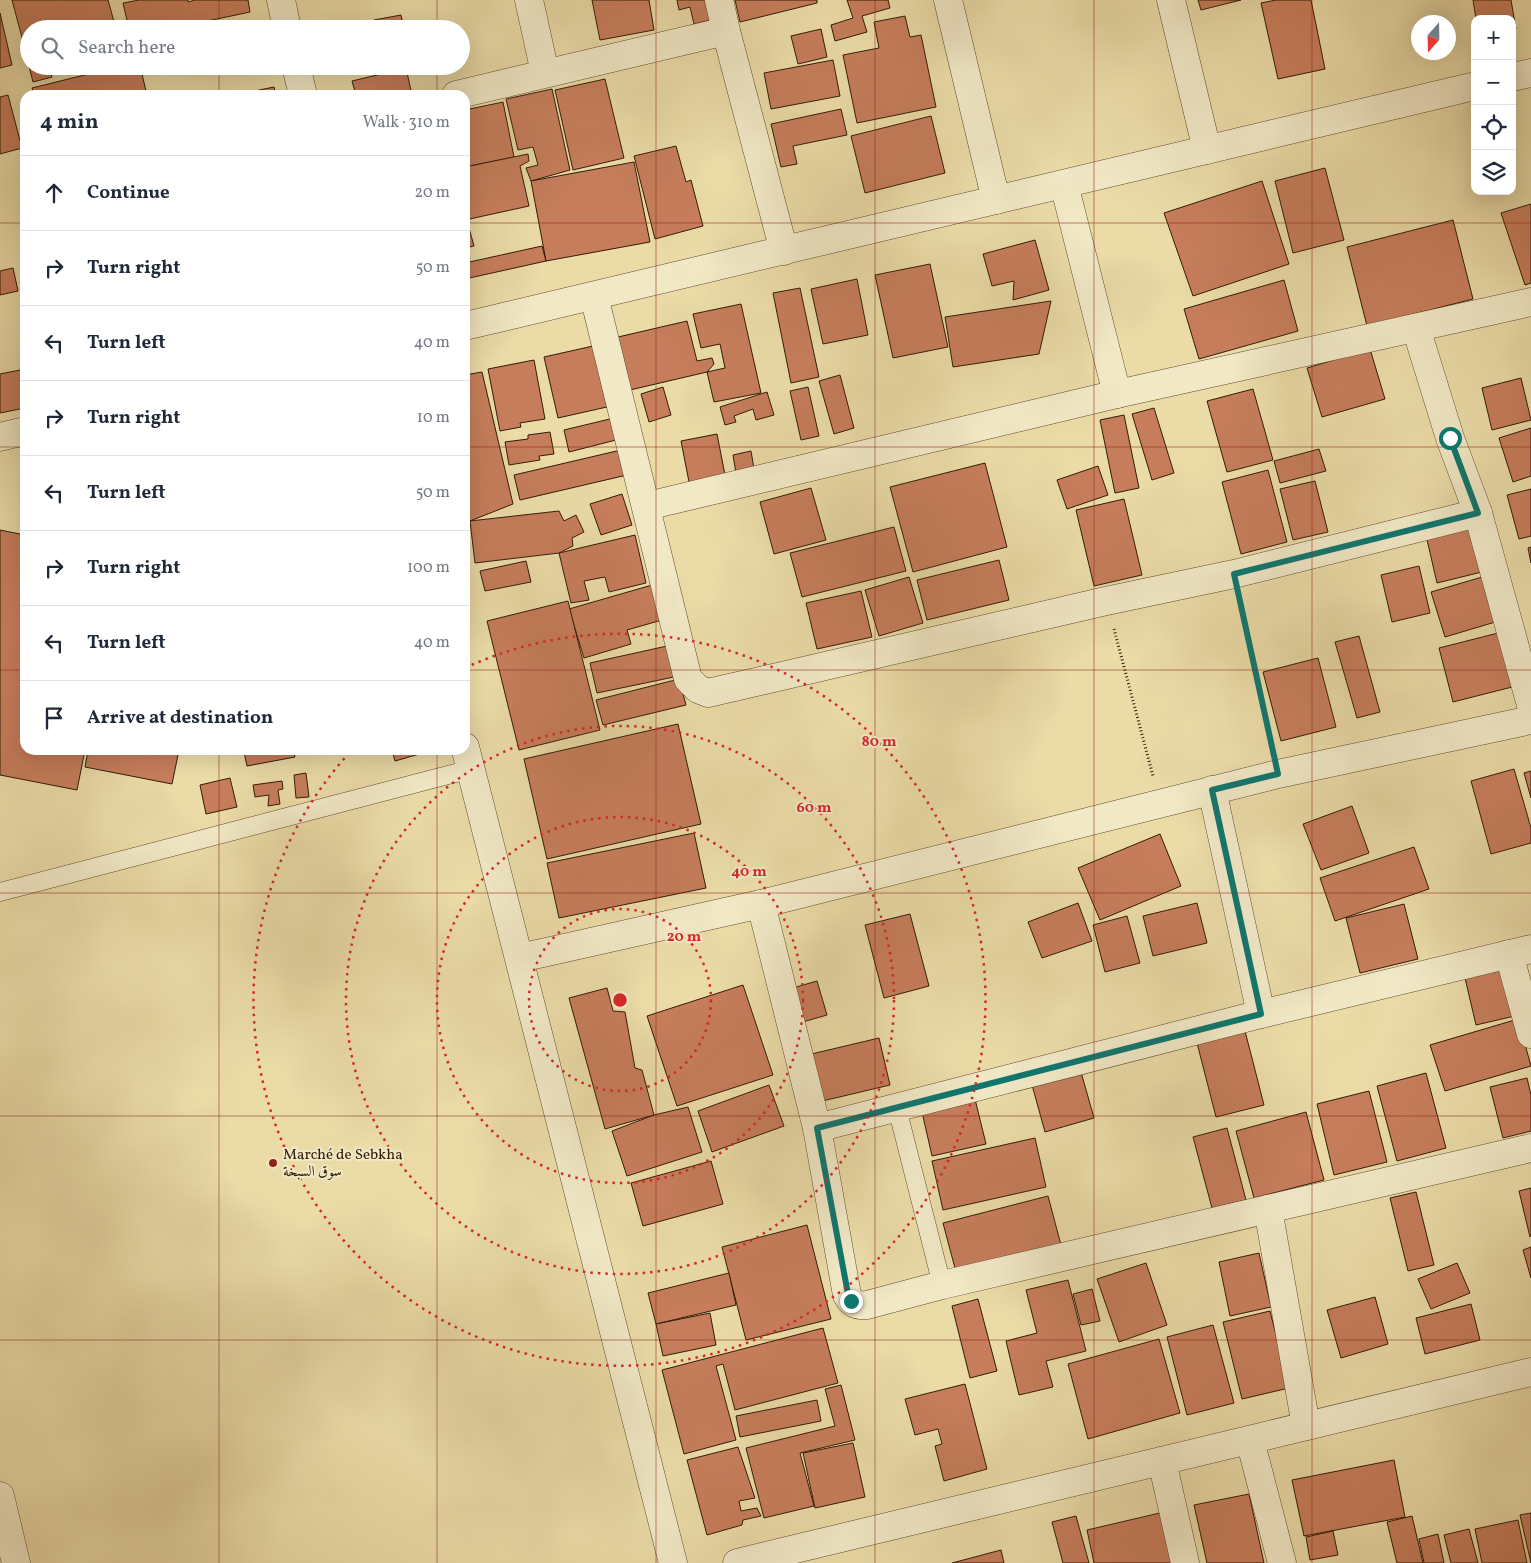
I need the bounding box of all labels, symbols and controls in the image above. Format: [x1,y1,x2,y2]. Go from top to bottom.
north arrow [1411,15,1456,60]
map controls [1471,15,1516,195]
button: + [1471,15,1516,60]
search box [20,20,470,75]
icon: search [38,34,66,62]
text: Search here [78,35,175,61]
button: − [1471,60,1516,105]
button: locate [1471,105,1516,150]
text: 4 min [40,108,99,137]
text: Walk · 310 m [363,112,450,134]
button: layers [1471,150,1516,195]
icon: ahead [40,179,68,207]
text: Continue [87,180,170,206]
text: 20 m [415,182,450,204]
icon: right [40,254,68,282]
text: Turn right [87,255,180,281]
text: 50 m [416,257,450,279]
icon: left [40,329,68,357]
text: Turn left [87,330,166,356]
text: 40 m [414,332,450,354]
icon: right [40,404,68,432]
text: Turn right [87,405,180,431]
text: 10 m [417,407,450,429]
route start [1439,427,1462,450]
icon: left [40,479,68,507]
text: Turn left [87,480,166,506]
text: 50 m [416,482,450,504]
icon: right [40,554,68,582]
text: Turn right [87,555,180,581]
text: 100 m [407,557,450,579]
icon: left [40,629,68,657]
text: Turn left [87,630,166,656]
text: 40 m [414,632,450,654]
icon: arrive [40,704,68,732]
text: Arrive at destination [87,705,273,731]
text: 80 m [862,732,897,753]
text: 60 m [797,798,832,819]
text: 40 m [731,862,767,883]
text: 20 m [667,927,702,948]
centre of rings [611,991,629,1009]
place label: Marché de Sebkha سوق السبخة [283,1145,403,1183]
marker: Marché de Sebkha سوق السبخة [267,1157,279,1169]
route end [840,1290,863,1313]

